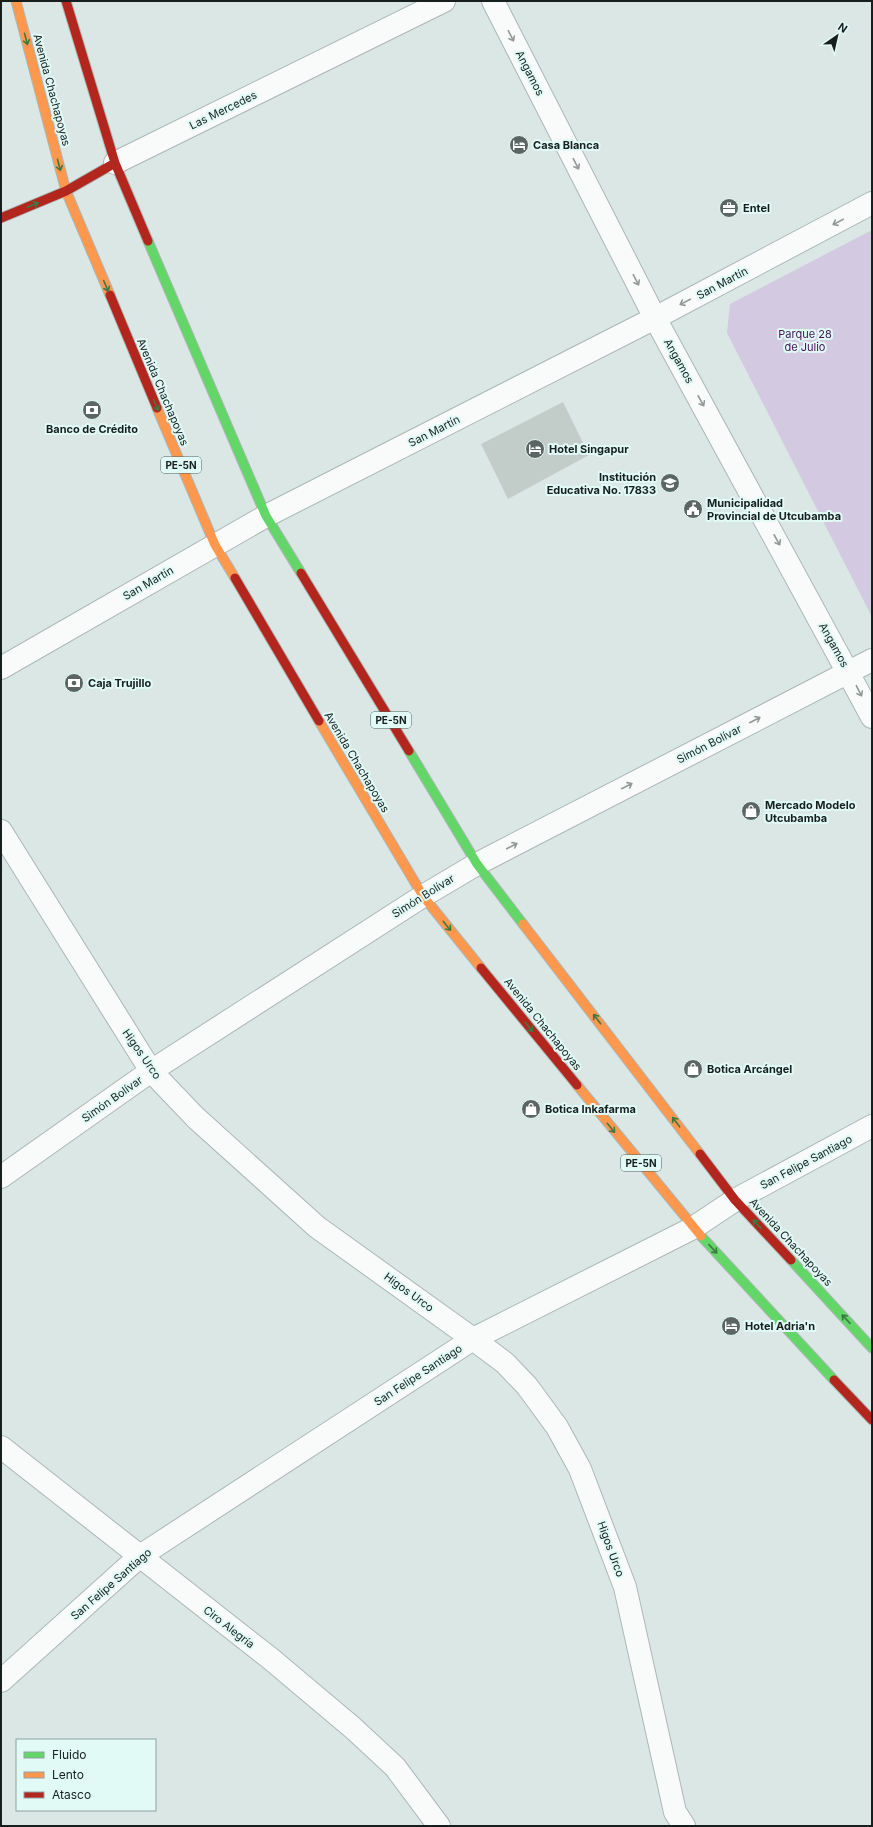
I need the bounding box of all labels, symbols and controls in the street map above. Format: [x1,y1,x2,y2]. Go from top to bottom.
north arrow [817,16,857,56]
text: N [835,20,850,36]
one-way arrow [508,29,515,41]
one-way arrow [23,32,30,45]
street label: Avenida Chachapoyas [30,32,74,148]
street label: Angamos [513,48,547,98]
street label: Las Mercedes [187,88,259,132]
hotel icon: Casa Blanca [508,134,530,156]
place label: Casa Blanca [533,138,599,152]
one-way arrow [56,158,63,171]
one-way arrow [573,158,581,170]
office icon: Entel [718,197,740,219]
one-way arrow [27,200,39,208]
place label: Entel [743,201,770,215]
one-way arrow [832,218,844,226]
street label: San Martín [694,264,750,302]
one-way arrow [632,274,640,286]
one-way arrow [102,279,110,291]
one-way arrow [680,299,692,306]
park label: Parque 28 de Julio [778,327,832,354]
street label: Avenida Chachapoyas [134,336,192,448]
street label: Angamos [661,336,697,386]
one-way arrow [697,395,705,407]
bank icon: Banco de Crédito [81,399,103,421]
one-way arrow [153,399,160,411]
street label: San Martín [406,412,462,450]
place label: Banco de Crédito [46,422,138,436]
hotel icon: Hotel Singapur [524,438,546,460]
place label: Hotel Singapur [549,442,629,456]
road number: PE-5N [161,457,201,473]
place label: Institución Educativa No. 17833 [547,470,656,497]
school or university icon: Institución Educativa No. 17833 [659,472,681,494]
place label: Municipalidad Provincial de Utcubamba [707,496,841,523]
public building icon: Municipalidad Provincial de Utcubamba [682,498,704,520]
one-way arrow [773,534,781,546]
street label: San Martín [120,563,176,603]
street label: Angamos [816,620,852,670]
bank icon: Caja Trujillo [63,672,85,694]
place label: Caja Trujillo [88,676,151,690]
one-way arrow [855,685,863,697]
street label: Avenida Chachapoyas [321,709,393,815]
road number: PE-5N [371,712,411,728]
one-way arrow [749,715,761,723]
street label: Simón Bolívar [674,722,744,766]
one-way arrow [621,782,633,789]
place label: Mercado Modelo Utcubamba [765,798,856,825]
shop icon: Mercado Modelo Utcubamba [740,800,762,822]
one-way arrow [506,841,518,849]
street label: Simón Bolívar [389,871,457,921]
one-way arrow [443,921,452,931]
street label: Avenida Chachapoyas [501,975,585,1073]
one-way arrow [592,1014,601,1025]
one-way arrow [525,1021,534,1032]
street label: Higos Urco [120,1026,165,1082]
shop icon: Botica Arcángel [682,1058,704,1080]
place label: Botica Arcángel [707,1062,792,1076]
street label: Simón Bolívar [79,1073,145,1125]
shop icon: Botica Inkafarma [520,1098,542,1120]
place label: Botica Inkafarma [545,1102,636,1116]
one-way arrow [672,1117,680,1128]
one-way arrow [607,1122,616,1133]
street label: San Felipe Santiago [758,1132,855,1192]
road number: PE-5N [621,1155,661,1171]
street label: Avenida Chachapoyas [747,1195,836,1289]
one-way arrow [753,1218,762,1229]
one-way arrow [708,1244,717,1254]
street label: Higos Urco [381,1269,437,1315]
one-way arrow [841,1314,850,1324]
hotel icon: Hotel Adria'n [720,1315,742,1337]
place label: Hotel Adria'n [745,1319,815,1333]
street label: San Felipe Santiago [371,1341,465,1409]
street label: Higos Urco [594,1519,628,1579]
street label: San Felipe Santiago [68,1545,155,1623]
street label: Ciro Alegría [201,1603,257,1651]
legend [16,1739,156,1811]
text: Fluido [52,1747,87,1762]
text: Lento [52,1767,84,1782]
text: Atasco [52,1787,91,1802]

